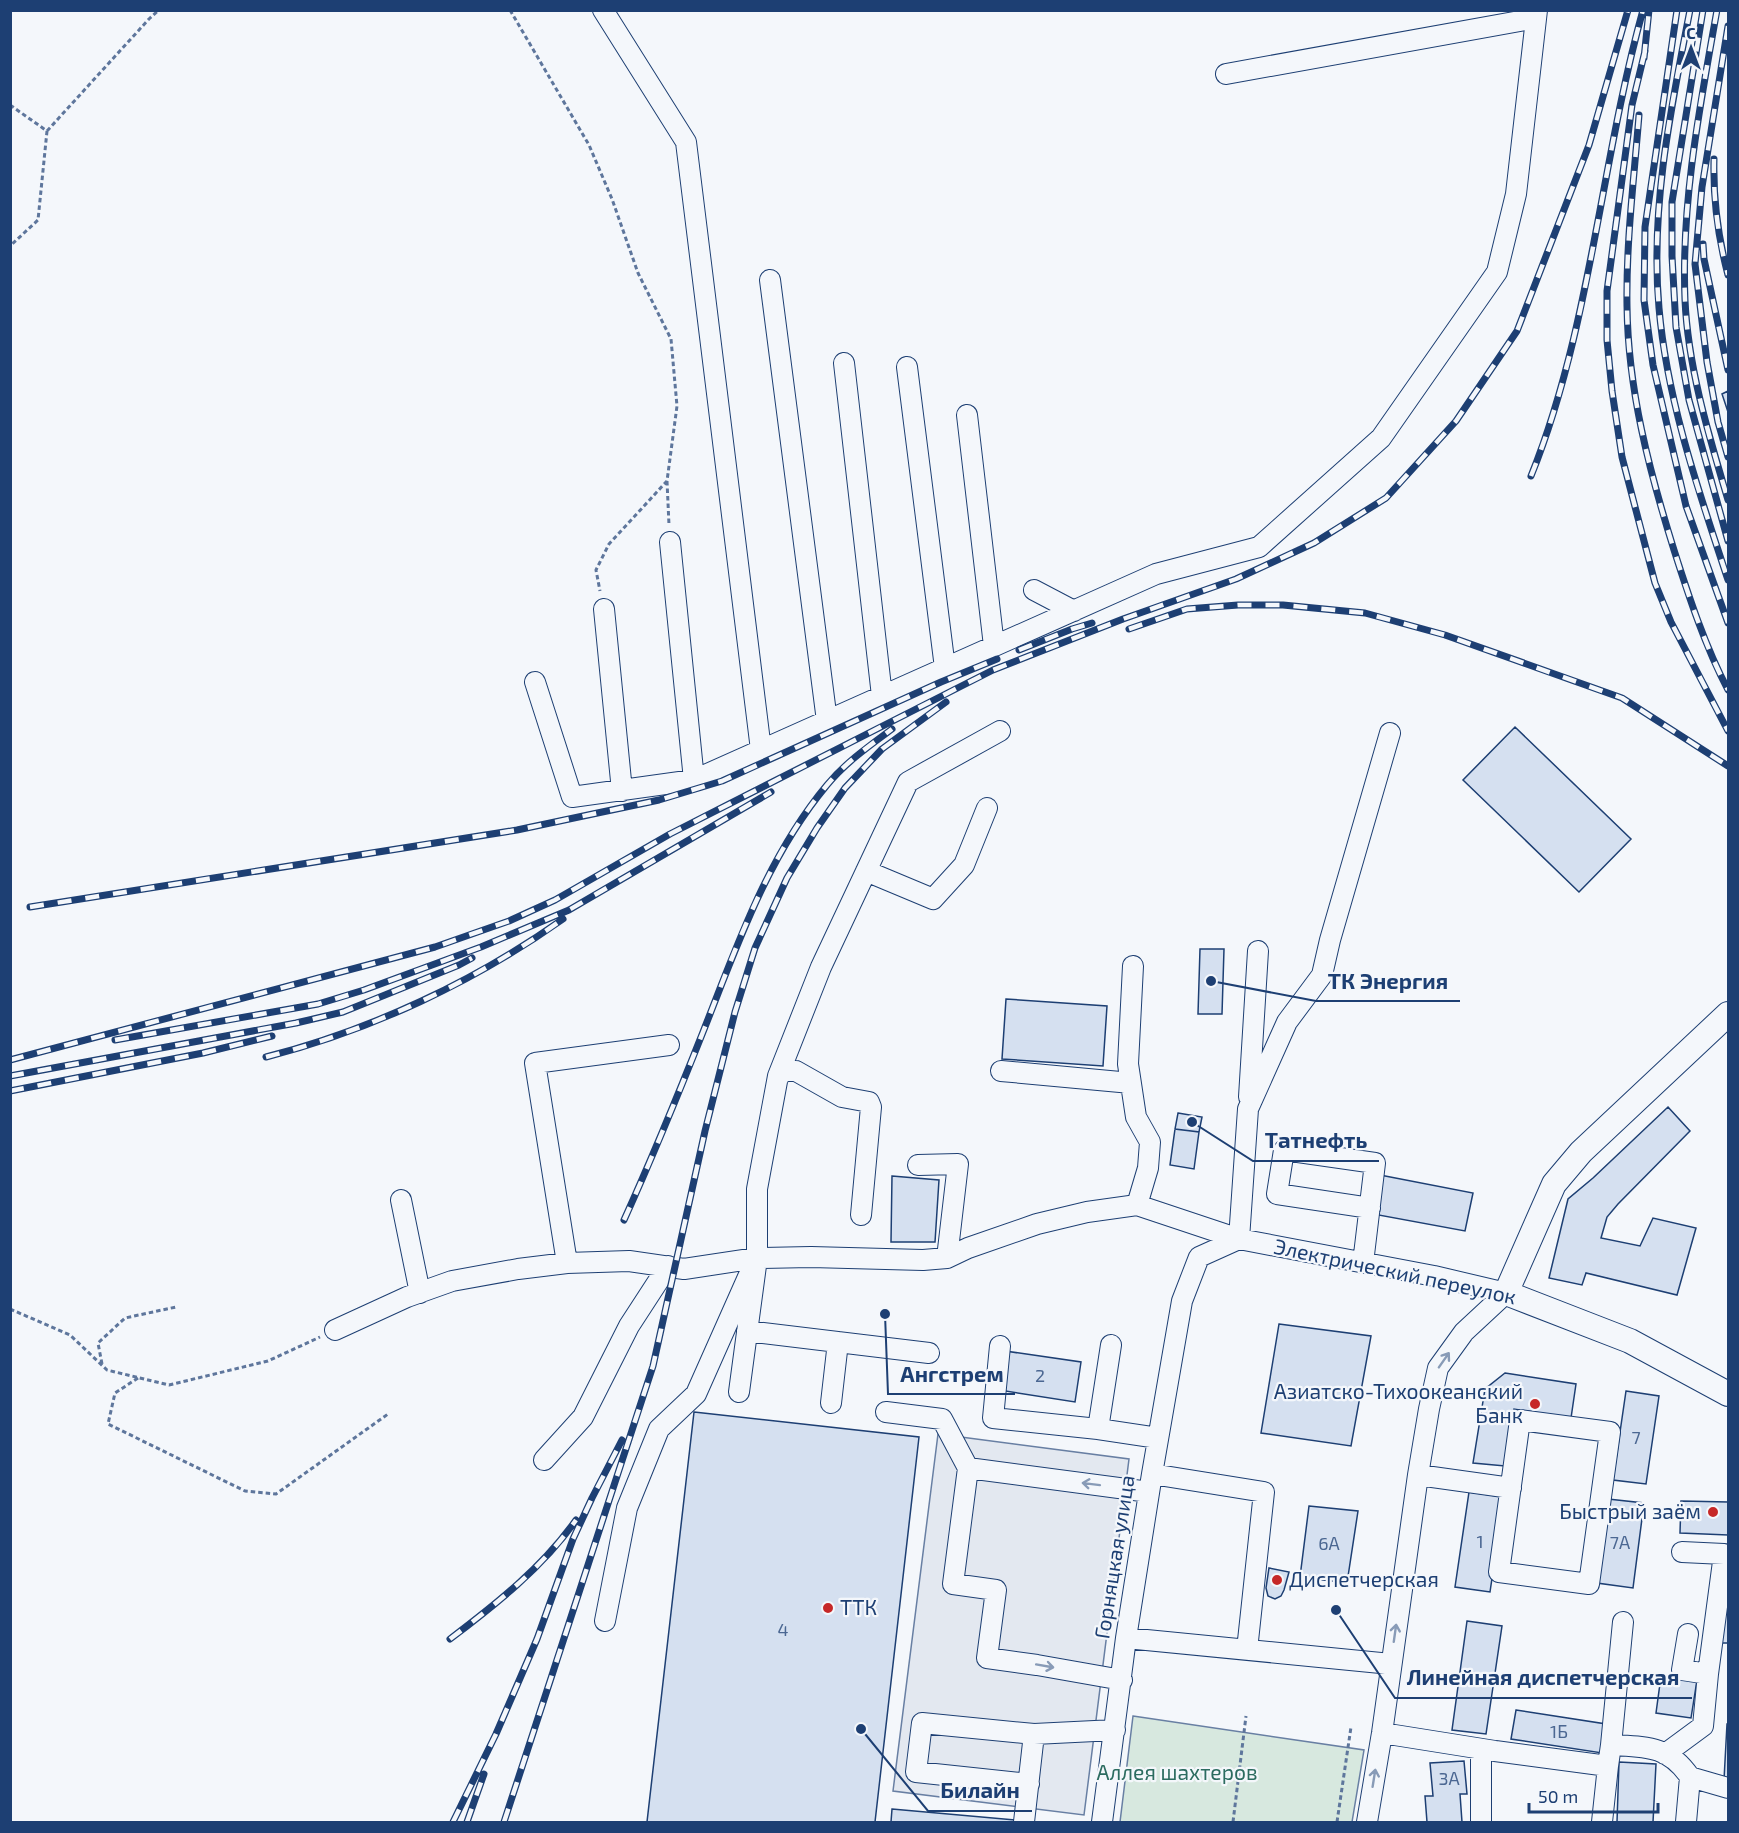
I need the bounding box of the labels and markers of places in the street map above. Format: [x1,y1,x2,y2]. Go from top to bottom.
callout: ТК Энергия [1316,961,1460,1001]
callout: Татнефть [1253,1121,1379,1161]
callout: Ангстрем [888,1354,1015,1394]
place label: Азиатско-Тихоокеанский Банк [1274,1378,1523,1427]
marker: Азиатско-Тихоокеанский Банк [1528,1397,1542,1411]
place label: Быстрый заём [1559,1498,1701,1523]
marker: Быстрый заём [1706,1505,1720,1519]
place label: Диспетчерская [1289,1566,1439,1591]
marker: Диспетчерская [1270,1573,1284,1587]
place label: ТТК [840,1594,877,1619]
marker: ТТК [821,1601,835,1615]
callout: Линейная диспетчерская [1395,1658,1692,1698]
callout: Билайн [928,1771,1032,1811]

